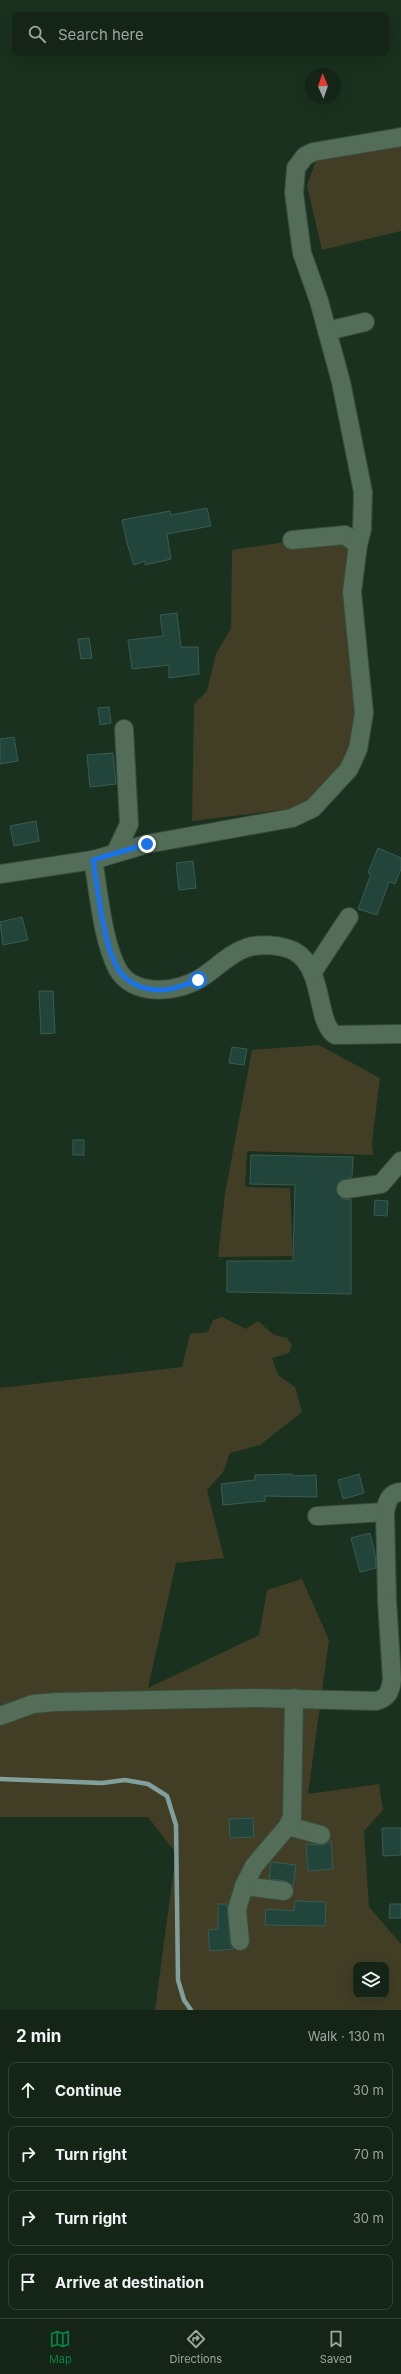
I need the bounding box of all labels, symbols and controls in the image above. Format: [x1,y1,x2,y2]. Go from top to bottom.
search box [12,12,389,56]
icon: search [26,23,48,45]
text: Search here [58,25,144,44]
north arrow [305,68,341,104]
route end [138,835,156,853]
route start [189,971,207,989]
map controls [353,1962,389,1998]
button: layers [353,1962,389,1998]
text: 2 min [16,2026,61,2046]
text: Walk · 130 m [308,2028,385,2044]
icon: ahead [17,2079,39,2101]
text: Continue [55,2081,122,2100]
text: 30 m [353,2082,384,2098]
icon: right [17,2143,39,2165]
text: Turn right [55,2145,127,2164]
text: 70 m [354,2146,384,2162]
icon: right [17,2207,39,2229]
text: Turn right [55,2209,127,2228]
text: 30 m [353,2210,384,2226]
icon: arrive [17,2271,39,2293]
text: Arrive at destination [55,2273,204,2292]
tab: Map [49,2328,72,2366]
tab: Directions [170,2328,222,2366]
tab: Saved [320,2328,352,2366]

